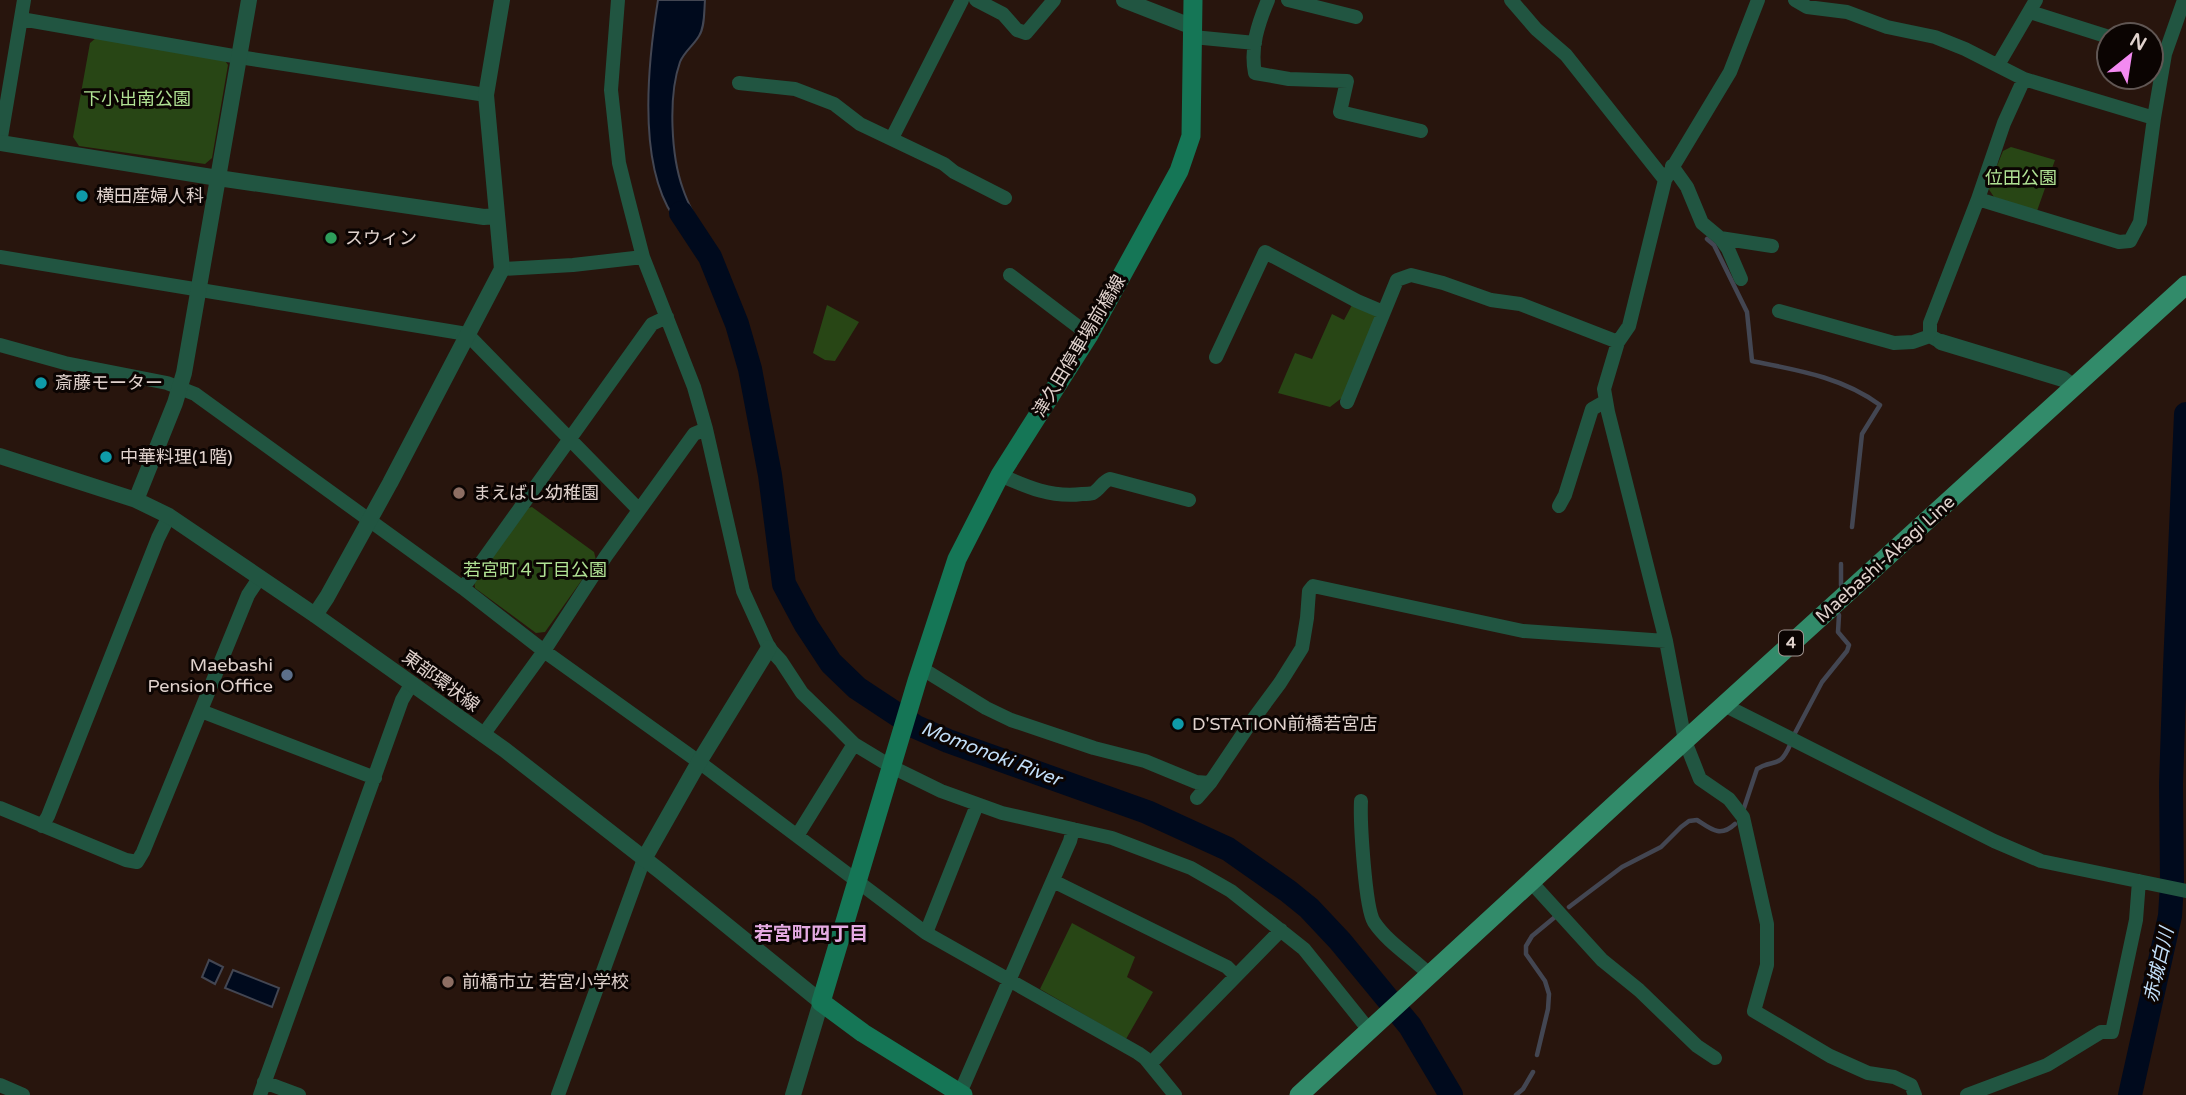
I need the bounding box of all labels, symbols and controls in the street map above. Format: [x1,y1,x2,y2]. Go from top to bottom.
north arrow [2095,21,2165,91]
text: N [2126,29,2150,55]
park label: 下小出南公園 [83,88,191,110]
park label: 位田公園 [1985,167,2057,189]
place label: 横田産婦人科 [96,185,204,207]
marker: 横田産婦人科 [74,188,90,204]
place label: スウィン [345,227,417,249]
marker: スウィン [323,230,339,246]
street label: 津久田停車場前橋線 [1028,271,1130,421]
place label: 斎藤モーター [55,372,163,394]
marker: 斎藤モーター [33,375,49,391]
place label: 中華料理(1階) [120,446,233,468]
marker: 中華料理(1階) [98,449,114,465]
place label: まえばし幼稚園 [473,482,599,504]
marker: まえばし幼稚園 [451,485,467,501]
street label: Maebashi-Akagi Line [1811,491,1959,627]
park label: 若宮町４丁目公園 [463,559,607,581]
road number: 4 [1779,630,1803,656]
street label: 東部環状線 [398,646,484,716]
place label: Maebashi Pension Office [147,654,273,697]
marker: Maebashi Pension Office [279,667,295,683]
place label: D'STATION前橋若宮店 [1192,713,1377,735]
marker: D'STATION前橋若宮店 [1170,716,1186,732]
water label: Momonoki River [918,717,1067,792]
district label: 若宮町四丁目 [754,923,868,945]
water label: 赤城白川 [2140,924,2179,1005]
place label: 前橋市立 若宮小学校 [462,971,629,993]
marker: 前橋市立 若宮小学校 [440,974,456,990]

